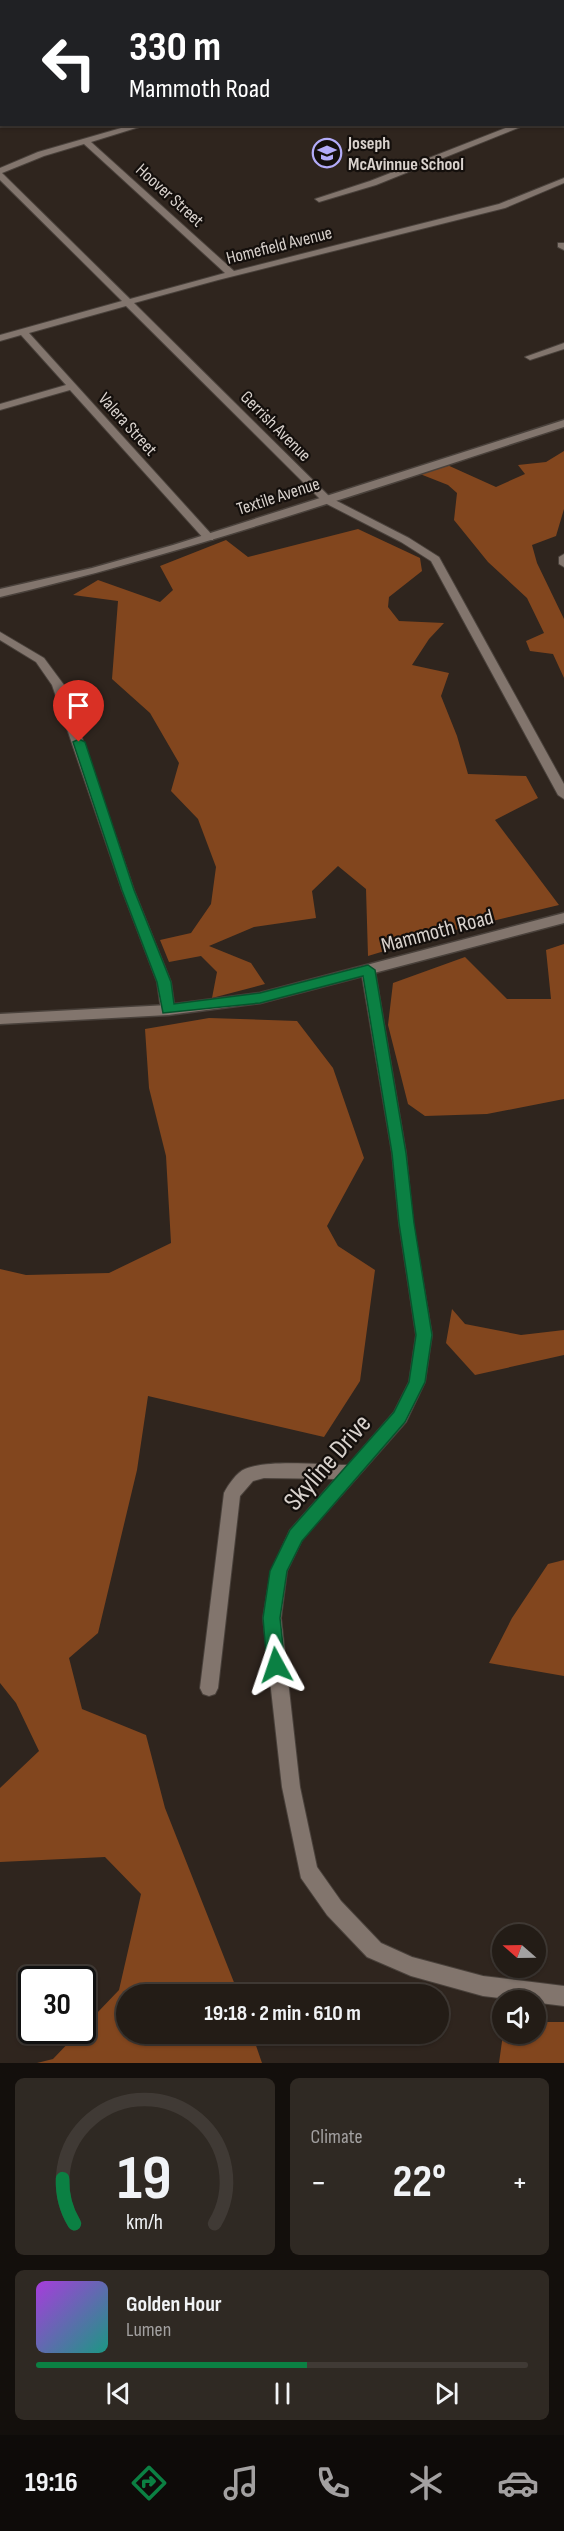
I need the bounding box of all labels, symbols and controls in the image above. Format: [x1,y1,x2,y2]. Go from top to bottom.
text: 330 m [129,22,221,73]
icon: left [30,24,108,102]
text: Mammoth Road [129,73,270,105]
place label: Joseph McAvinnue School [347,133,464,175]
school or university icon: Joseph McAvinnue School [311,137,343,169]
street label: Hoover Street [131,159,208,232]
street label: Homefield Avenue [224,222,334,269]
street label: Gerrish Avenue [236,387,315,466]
street label: Valera Street [94,388,162,461]
street label: Textile Avenue [234,473,322,520]
pin [53,680,104,742]
icon: arrive [62,689,95,722]
street label: Mammoth Road [378,904,497,959]
street label: Skyline Drive [277,1408,378,1517]
position arrow [244,1633,308,1697]
north arrow [492,1924,546,1978]
map controls [492,1924,546,2044]
speed limit sign: 30 [18,1966,96,2044]
button: sound [492,1990,546,2044]
text: 19:18 · 2 min · 610 m [204,2000,361,2027]
text: Climate [311,2125,363,2149]
text: 19 [118,2142,172,2217]
text: 22° [392,2155,446,2210]
text: − [311,2163,327,2203]
text: + [512,2163,528,2203]
text: km/h [126,2210,163,2235]
text: Golden Hour [126,2291,222,2318]
text: Lumen [126,2318,171,2342]
icon: previous [102,2377,135,2410]
icon: pause [266,2377,299,2410]
icon: next [430,2377,463,2410]
icon: directions [128,2462,170,2504]
icon: music [220,2462,262,2504]
icon: phone [312,2462,354,2504]
icon: climate [405,2462,447,2504]
icon: car [497,2462,539,2504]
text: 19:16 [25,2467,78,2499]

